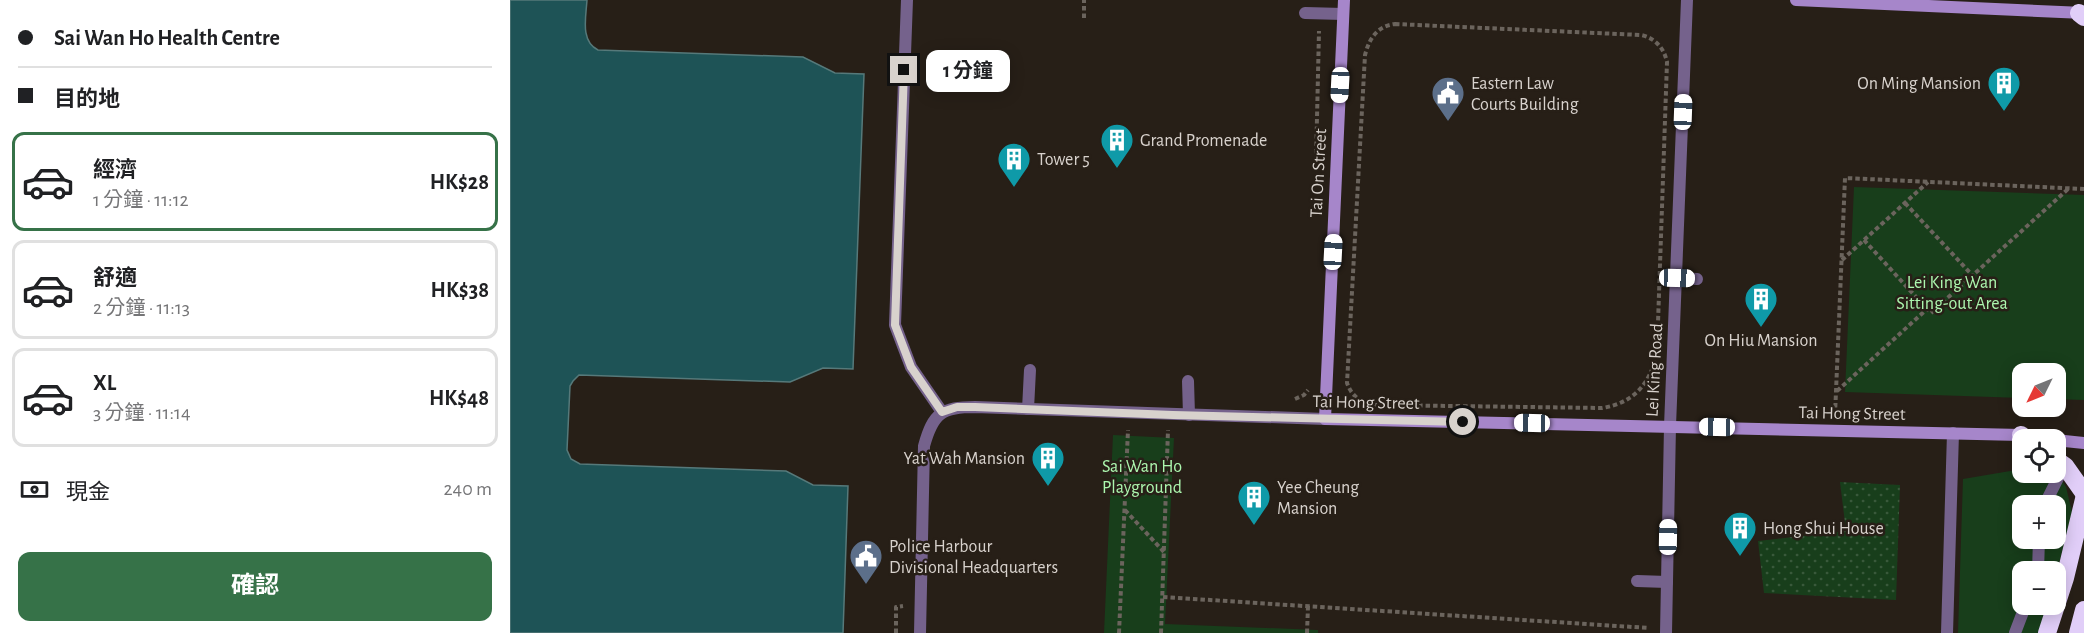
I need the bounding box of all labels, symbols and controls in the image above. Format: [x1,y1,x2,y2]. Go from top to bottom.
text: Sai Wan Ho Health Centre [54,27,280,49]
callout: 1 分鐘 [925,49,1009,91]
route end [890,56,917,83]
text: 1 分鐘 [943,61,993,81]
building icon: On Ming Mansion [1986,65,2022,112]
car [1330,67,1350,103]
public building icon: Eastern Law Courts Building [1430,75,1466,122]
place label: Eastern Law Courts Building [1471,75,1579,114]
place label: On Ming Mansion [1857,75,1981,93]
text: 目的地 [54,88,120,110]
car [1673,94,1693,130]
building icon: Grand Promenade [1099,122,1135,169]
street label: Tai On Street [1308,128,1330,218]
place label: Grand Promenade [1140,132,1267,150]
building icon: Tower 5 [996,141,1032,188]
place label: Tower 5 [1037,151,1090,169]
icon: car [21,155,75,209]
text: 經濟 [93,159,137,181]
text: HK$28 [430,171,489,193]
text: 1 分鐘 · 11:12 [93,190,189,210]
car [1323,234,1343,270]
icon: car [21,263,75,317]
text: 舒適 [93,267,137,289]
car [1659,268,1695,288]
park label: Lei King Wan Sitting-out Area [1896,274,2008,313]
text: HK$38 [431,279,489,301]
building icon: On Hiu Mansion [1743,281,1779,328]
text: 2 分鐘 · 11:13 [93,298,190,318]
street label: Lei King Road [1644,323,1666,417]
place label: On Hiu Mansion [1705,332,1817,350]
north arrow [2012,363,2066,417]
map controls [2012,363,2066,615]
icon: car [21,371,75,425]
text: XL [93,372,116,394]
text: HK$48 [429,387,489,409]
street label: Tai Hong Street [1312,393,1420,413]
text: 3 分鐘 · 11:14 [93,403,191,423]
street label: Tai Hong Street [1798,404,1906,424]
route start [1449,408,1476,435]
car [1514,414,1550,432]
car [1699,418,1735,436]
button: locate [2012,429,2066,483]
building icon: Yat Wah Mansion [1030,440,1066,487]
place label: Yat Wah Mansion [903,450,1025,468]
park label: Sai Wan Ho Playground [1102,458,1182,497]
icon: cash [18,473,51,506]
text: 240 m [443,479,492,499]
building icon: Yee Cheung Mansion [1236,479,1272,526]
place label: Yee Cheung Mansion [1277,479,1359,518]
text: 現金 [66,481,110,503]
button: + [2012,495,2066,549]
building icon: Hong Shui House [1722,510,1758,557]
car [1659,519,1677,555]
place label: Hong Shui House [1763,520,1884,538]
public building icon: Police Harbour Divisional Headquarters [848,538,884,585]
place label: Police Harbour Divisional Headquarters [889,538,1058,577]
button: 確認 [18,552,492,621]
button: − [2012,561,2066,615]

